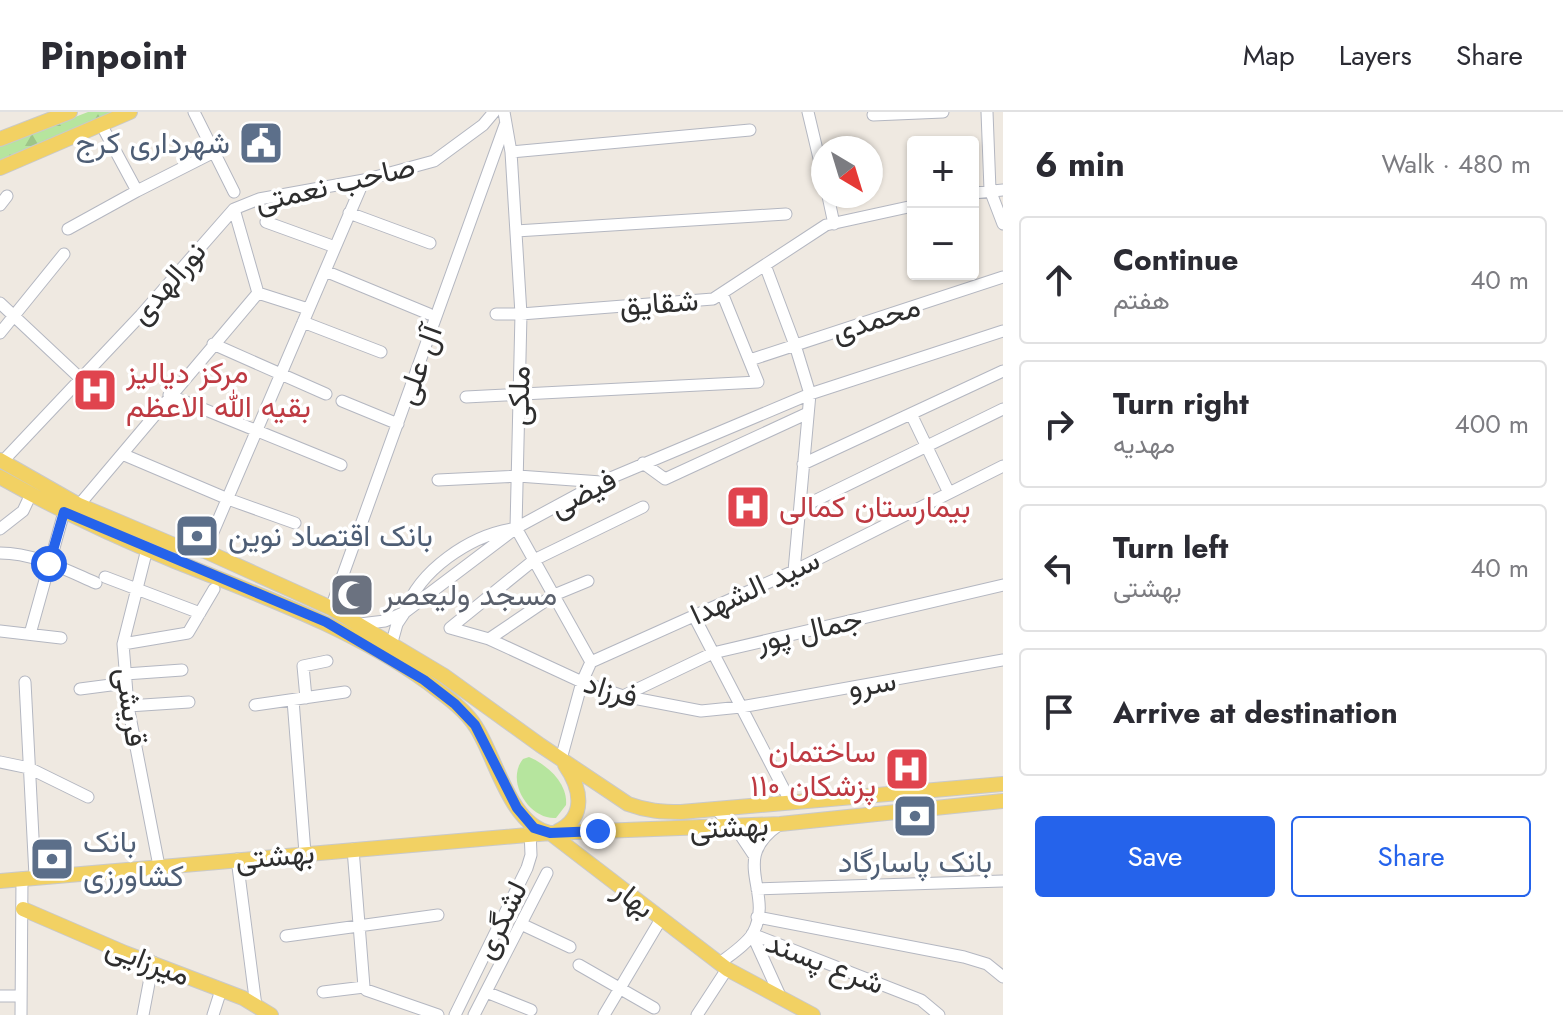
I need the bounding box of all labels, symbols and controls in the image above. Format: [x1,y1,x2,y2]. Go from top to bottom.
text: Pinpoint [40,28,186,83]
text: Map [1243,35,1295,76]
text: Layers [1339,35,1412,76]
text: Share [1456,35,1523,76]
public building icon: شهرداری کرج [237,119,285,167]
place label: شهرداری کرج [75,121,230,164]
north arrow [811,136,883,208]
map controls [907,136,979,280]
button: + [907,136,979,208]
text: 6 min [1035,140,1125,189]
street label: صاحب نعمتی [251,144,419,223]
text: Walk · 480 m [1381,145,1531,183]
button: − [907,208,979,280]
street label: نورالهدی [119,232,216,334]
text: Continue [1113,238,1239,281]
icon: ahead [1037,258,1081,302]
text: 40 m [1470,261,1529,299]
street label: شقایق [618,278,700,327]
text: هفتم [1113,281,1170,319]
street label: محمدی [826,284,926,353]
street label: آل علی [384,317,453,411]
place label: مرکز دیالیز بقیه الله الاعظم [125,351,311,428]
street label: ملکی [496,365,541,427]
hospital icon: مرکز دیالیز بقیه الله الاعظم [71,366,119,414]
text: Turn right [1113,382,1249,425]
icon: right [1037,402,1081,446]
text: 400 m [1455,405,1529,443]
text: مهدیه [1113,425,1175,463]
street label: فیضی [542,458,624,528]
hospital icon: بیمارستان کمالی [724,483,772,531]
place label: بیمارستان کمالی [779,485,970,528]
bank icon: بانک اقتصاد نوین [173,512,221,560]
place label: بانک اقتصاد نوین [228,514,433,557]
text: Turn left [1113,526,1228,569]
street label: سید الشهدا [683,538,827,635]
route start [31,546,67,582]
icon: left [1037,546,1081,590]
text: 40 m [1470,549,1529,587]
text: بهشتى [1113,569,1182,607]
mosque icon: مسجد ولیعصر [328,571,376,619]
place label: مسجد ولیعصر [382,573,557,616]
street label: جمال پور [751,596,866,663]
street label: سرو [844,658,899,709]
street label: فرزاد [579,661,643,718]
street label: قریشی [105,665,158,749]
icon: arrive [1037,690,1081,734]
text: Arrive at destination [1113,691,1398,734]
place label: ساختمان پزشکان ۱۱۰ [750,730,876,807]
hospital icon: ساختمان پزشکان ۱۱۰ [883,745,931,793]
bank icon: بانک پاسارگاد [891,792,939,840]
street label: بهشتى [688,803,770,850]
route end [580,813,616,849]
button: Save [1035,816,1275,897]
button: Share [1291,816,1531,897]
place label: بانک کشاورزی [83,820,184,897]
street label: بهشتی [234,831,316,880]
bank icon: بانک کشاورزی [28,835,76,883]
place label: بانک پاسارگاد [838,840,992,883]
street label: بهار [604,868,664,928]
street label: لشگری [463,873,538,966]
street label: شرع پسند [760,920,891,1005]
street label: میرزایی [100,925,197,996]

